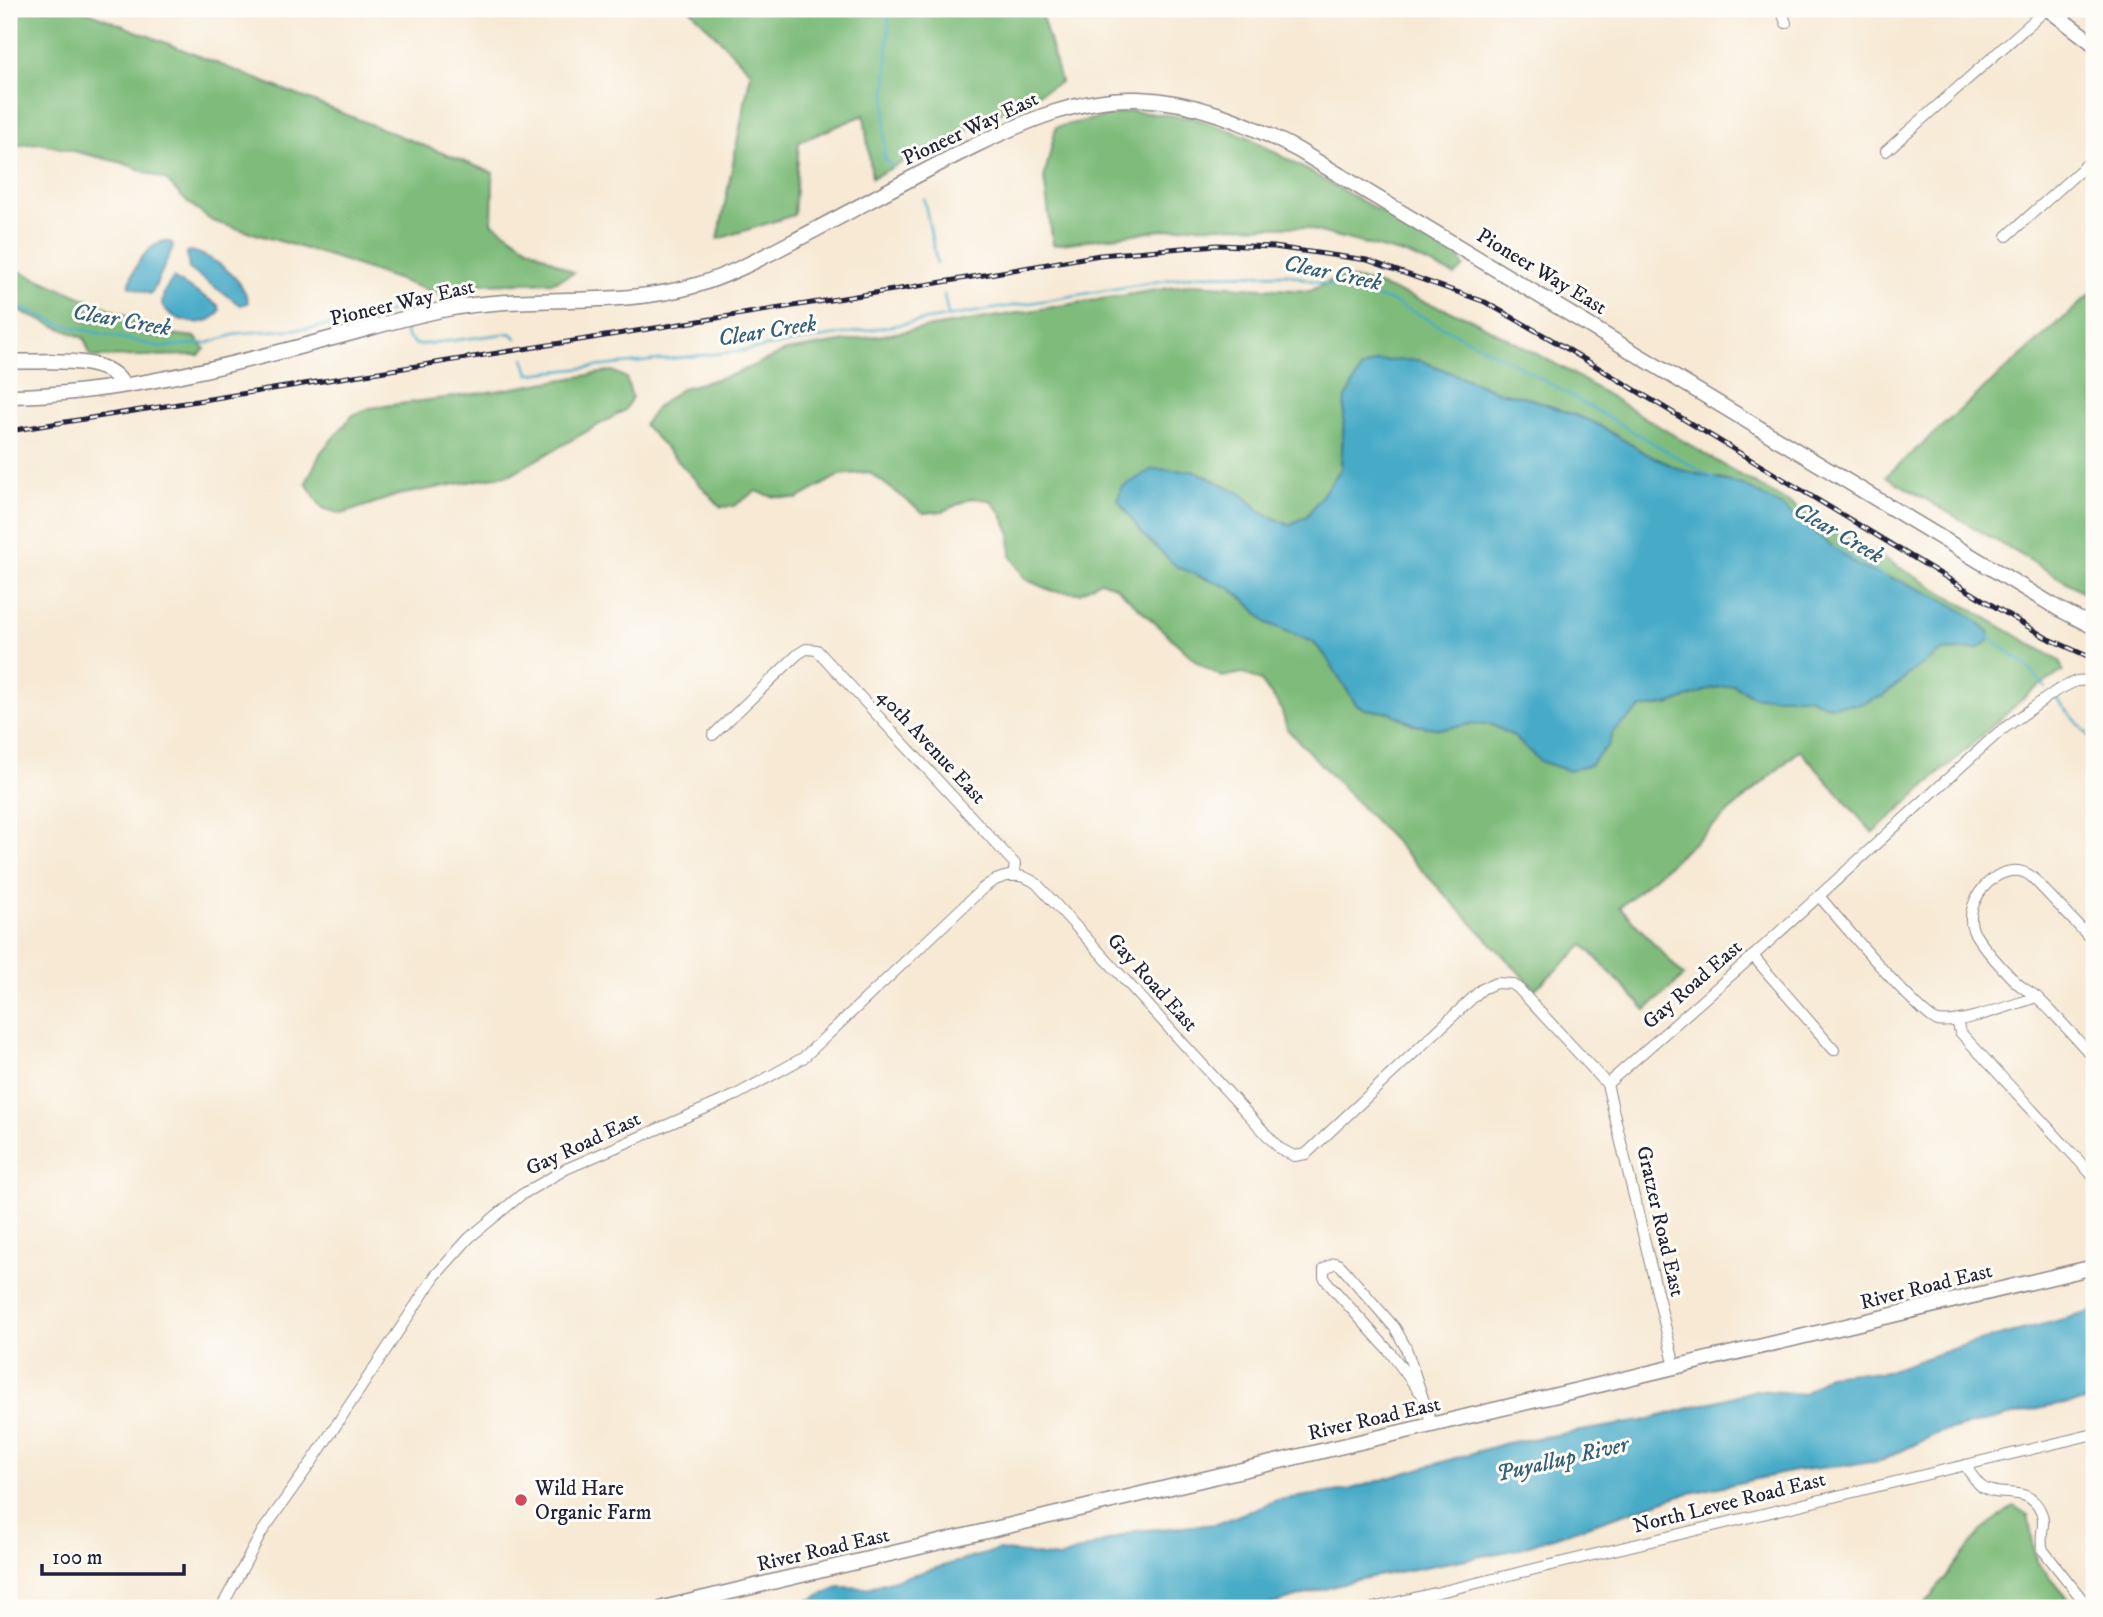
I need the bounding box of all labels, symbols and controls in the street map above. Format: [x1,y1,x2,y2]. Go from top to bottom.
street label: Pioneer Way East [898,86,1043,172]
street label: Pioneer Way East [1472,223,1612,321]
water label: Clear Creek [1281,249,1385,298]
street label: Pioneer Way East [328,274,477,332]
water label: Clear Creek [70,298,174,343]
water label: Clear Creek [716,309,819,354]
water label: Clear Creek [1788,496,1889,571]
street label: 40th Avenue East [871,684,991,810]
street label: Gay Road East [1101,928,1203,1037]
street label: Gay Road East [1638,934,1748,1035]
street label: Gay Road East [522,1106,645,1182]
street label: Gratzer Road East [1630,1143,1690,1299]
street label: River Road East [1858,1258,1995,1316]
street label: River Road East [1305,1391,1443,1447]
water label: Puyallup River [1493,1430,1633,1489]
street label: North Levee Road East [1630,1466,1828,1539]
place label: Wild Hare Organic Farm [534,1476,652,1526]
marker: Wild Hare Organic Farm [513,1492,529,1508]
street label: River Road East [754,1522,892,1578]
scale bar [42,1533,184,1577]
text: 100 m [52,1545,103,1571]

